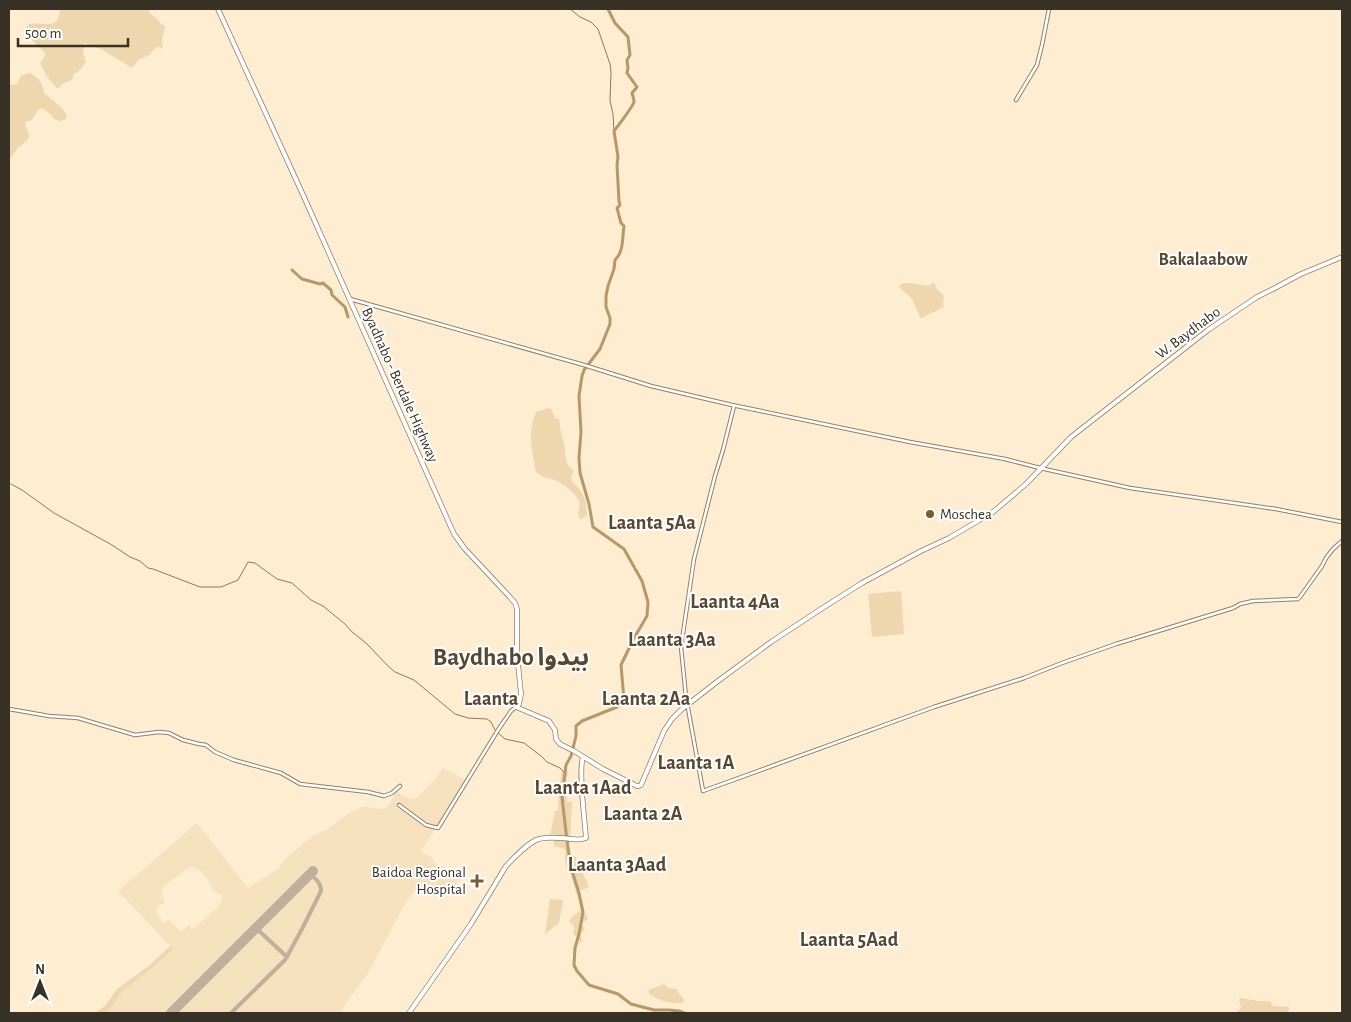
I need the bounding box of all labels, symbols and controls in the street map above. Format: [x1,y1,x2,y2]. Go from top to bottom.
scale bar [18,15,128,47]
text: 500 m [25,26,62,41]
district label: Bakalaabow [1158,251,1248,269]
street label: W. Baydhabo [1153,304,1223,362]
street label: Byadhabo - Berdale Highway [359,305,441,465]
place label: Moschea [940,507,992,522]
marker: Moschea [924,508,936,520]
district label: Laanta 5Aa [608,513,696,533]
district label: Laanta 4Aa [690,592,780,612]
district label: Laanta 3Aa [628,630,716,650]
district label: Baydhabo بيدوا [433,645,589,671]
district label: Laanta [464,689,519,709]
district label: Laanta 2Aa [602,689,691,709]
district label: Laanta 1A [658,753,734,773]
district label: Laanta 1Aad [534,778,632,798]
district label: Laanta 2A [603,804,683,824]
district label: Laanta 3Aad [568,855,667,875]
place label: Baidoa Regional Hospital [372,865,466,897]
marker: Baidoa Regional Hospital [470,874,484,888]
district label: Laanta 5Aad [800,930,899,950]
north arrow [15,957,65,1007]
text: N [35,963,45,977]

